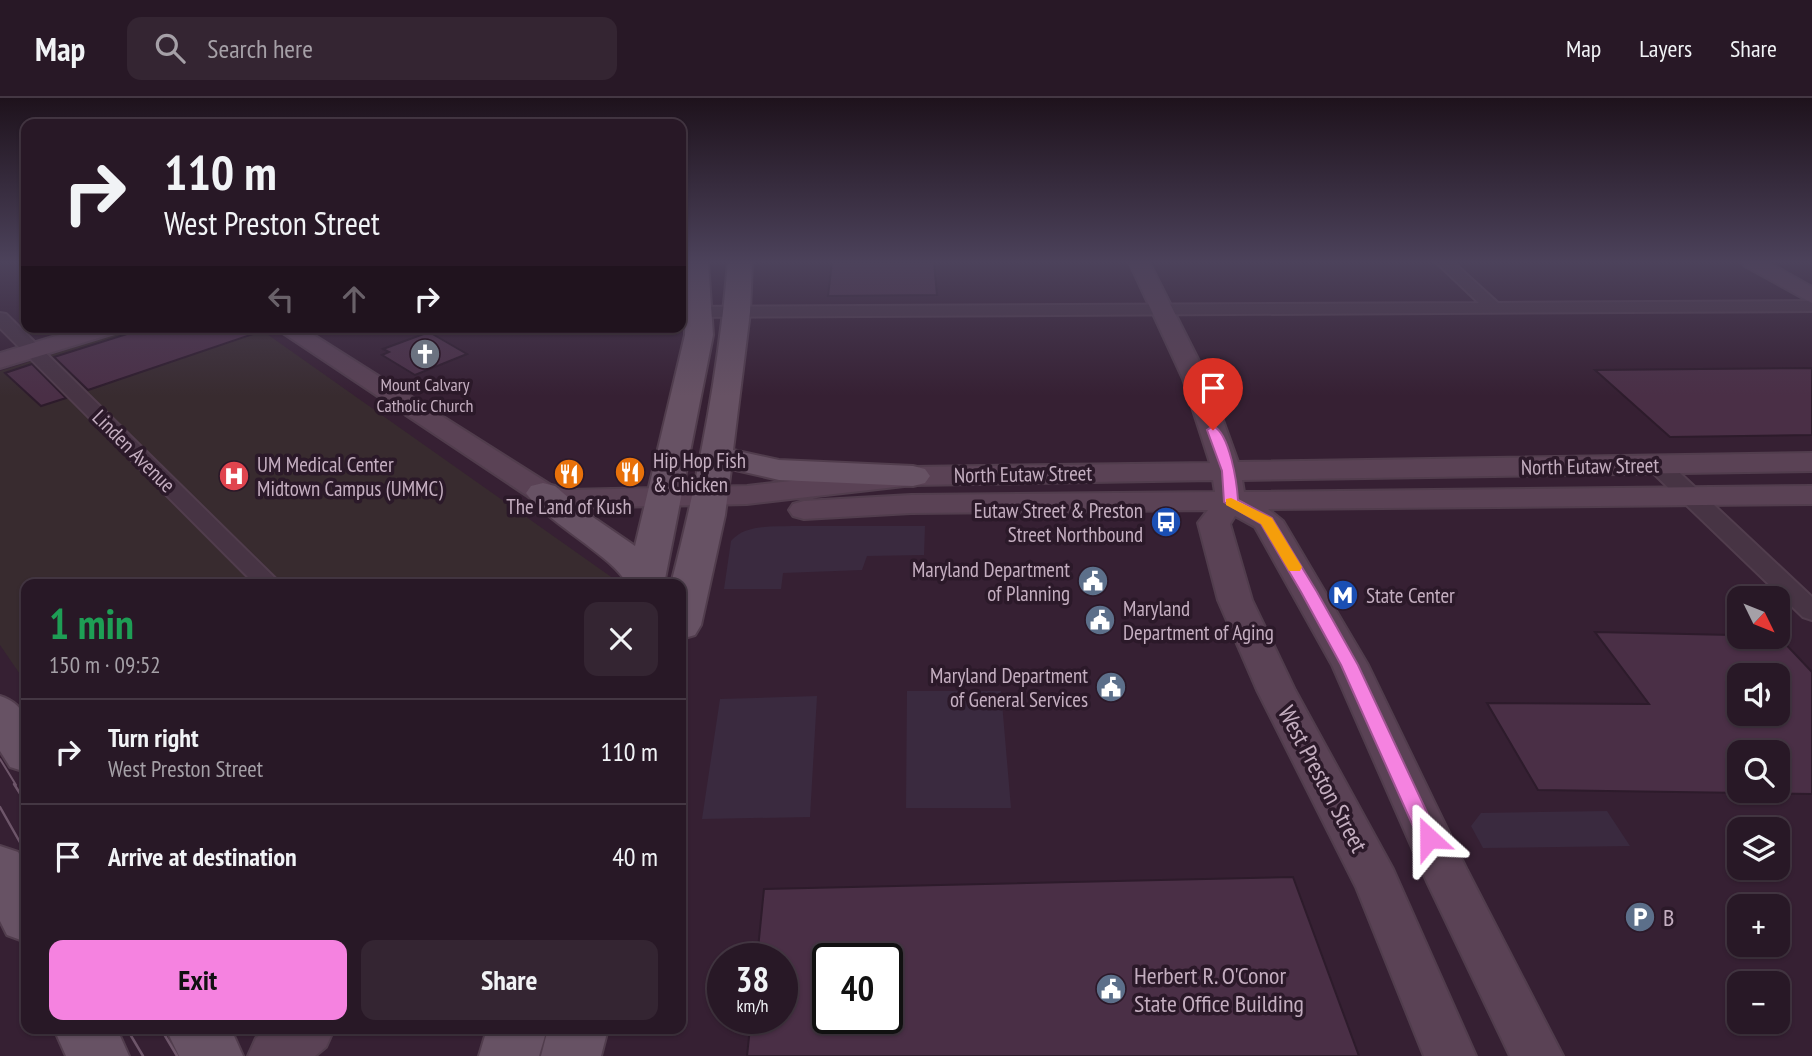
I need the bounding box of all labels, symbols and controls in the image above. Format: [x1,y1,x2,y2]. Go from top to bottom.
search box [127,17,617,80]
text: Map [35,27,85,70]
icon: search [151,29,189,67]
text: Search here [207,32,313,65]
text: Map [1566,33,1601,64]
text: Layers [1639,33,1692,64]
text: Share [1730,33,1777,64]
text: 110 m [164,140,277,204]
icon: right [49,147,140,238]
text: West Preston Street [164,202,380,244]
icon: left [262,280,300,318]
icon: ahead [335,280,373,318]
icon: right [408,280,446,318]
church icon: Mount Calvary Catholic Church [408,337,442,371]
pin [1183,358,1243,430]
icon: arrive [1194,369,1232,407]
place label: Mount Calvary Catholic Church [376,373,474,417]
street label: Linden Avenue [87,404,181,498]
place label: Hip Hop Fish & Chicken [653,447,746,498]
place label: UM Medical Center Midtown Campus (UMMC) [257,451,443,502]
street label: North Eutaw Street [1521,451,1660,481]
restaurant icon: Hip Hop Fish & Chicken [613,455,647,489]
restaurant icon: The Land of Kush [552,457,586,491]
hospital icon: UM Medical Center Midtown Campus (UMMC) [217,459,251,493]
street label: North Eutaw Street [954,459,1093,489]
place label: The Land of Kush [506,493,632,520]
place label: Eutaw Street & Preston Street Northbound [974,497,1143,548]
bus stop icon: Eutaw Street & Preston Street Northbound [1149,505,1183,539]
place label: Maryland Department of Planning [912,556,1070,607]
public building icon: Maryland Department of Planning [1076,564,1110,598]
metro station icon: State Center [1326,578,1360,612]
place label: State Center [1366,582,1455,609]
north arrow [1727,586,1790,649]
map controls [1727,586,1790,1034]
place label: Maryland Department of Aging [1123,595,1274,646]
text: 1 min [49,596,134,651]
button: close [584,602,658,676]
public building icon: Maryland Department of Aging [1083,603,1117,637]
text: 150 m · 09:52 [49,650,161,679]
place label: Maryland Department of General Services [930,662,1088,713]
button: sound [1727,663,1790,726]
public building icon: Maryland Department of General Services [1094,670,1128,704]
street label: West Preston Street [1271,700,1375,858]
text: Turn right [108,721,199,754]
icon: right [49,733,87,771]
text: 110 m [600,735,658,768]
button: search [1727,740,1790,803]
text: West Preston Street [108,754,263,783]
position arrow [1392,801,1466,875]
button: layers [1727,817,1790,880]
icon: arrive [49,838,87,876]
text: Arrive at destination [108,840,297,873]
text: 40 m [612,840,658,873]
button: + [1727,894,1790,957]
parking icon: B [1623,900,1657,934]
place label: B [1663,902,1674,933]
button: Exit [49,940,347,1020]
button: Share [361,940,658,1020]
speed limit sign: 40 [812,943,903,1034]
text: 38 [736,956,769,1002]
place label: Herbert R. O'Conor State Office Building [1134,960,1304,1019]
button: − [1727,971,1790,1034]
public building icon: Herbert R. O'Conor State Office Building [1094,972,1128,1006]
text: km/h [737,994,768,1017]

